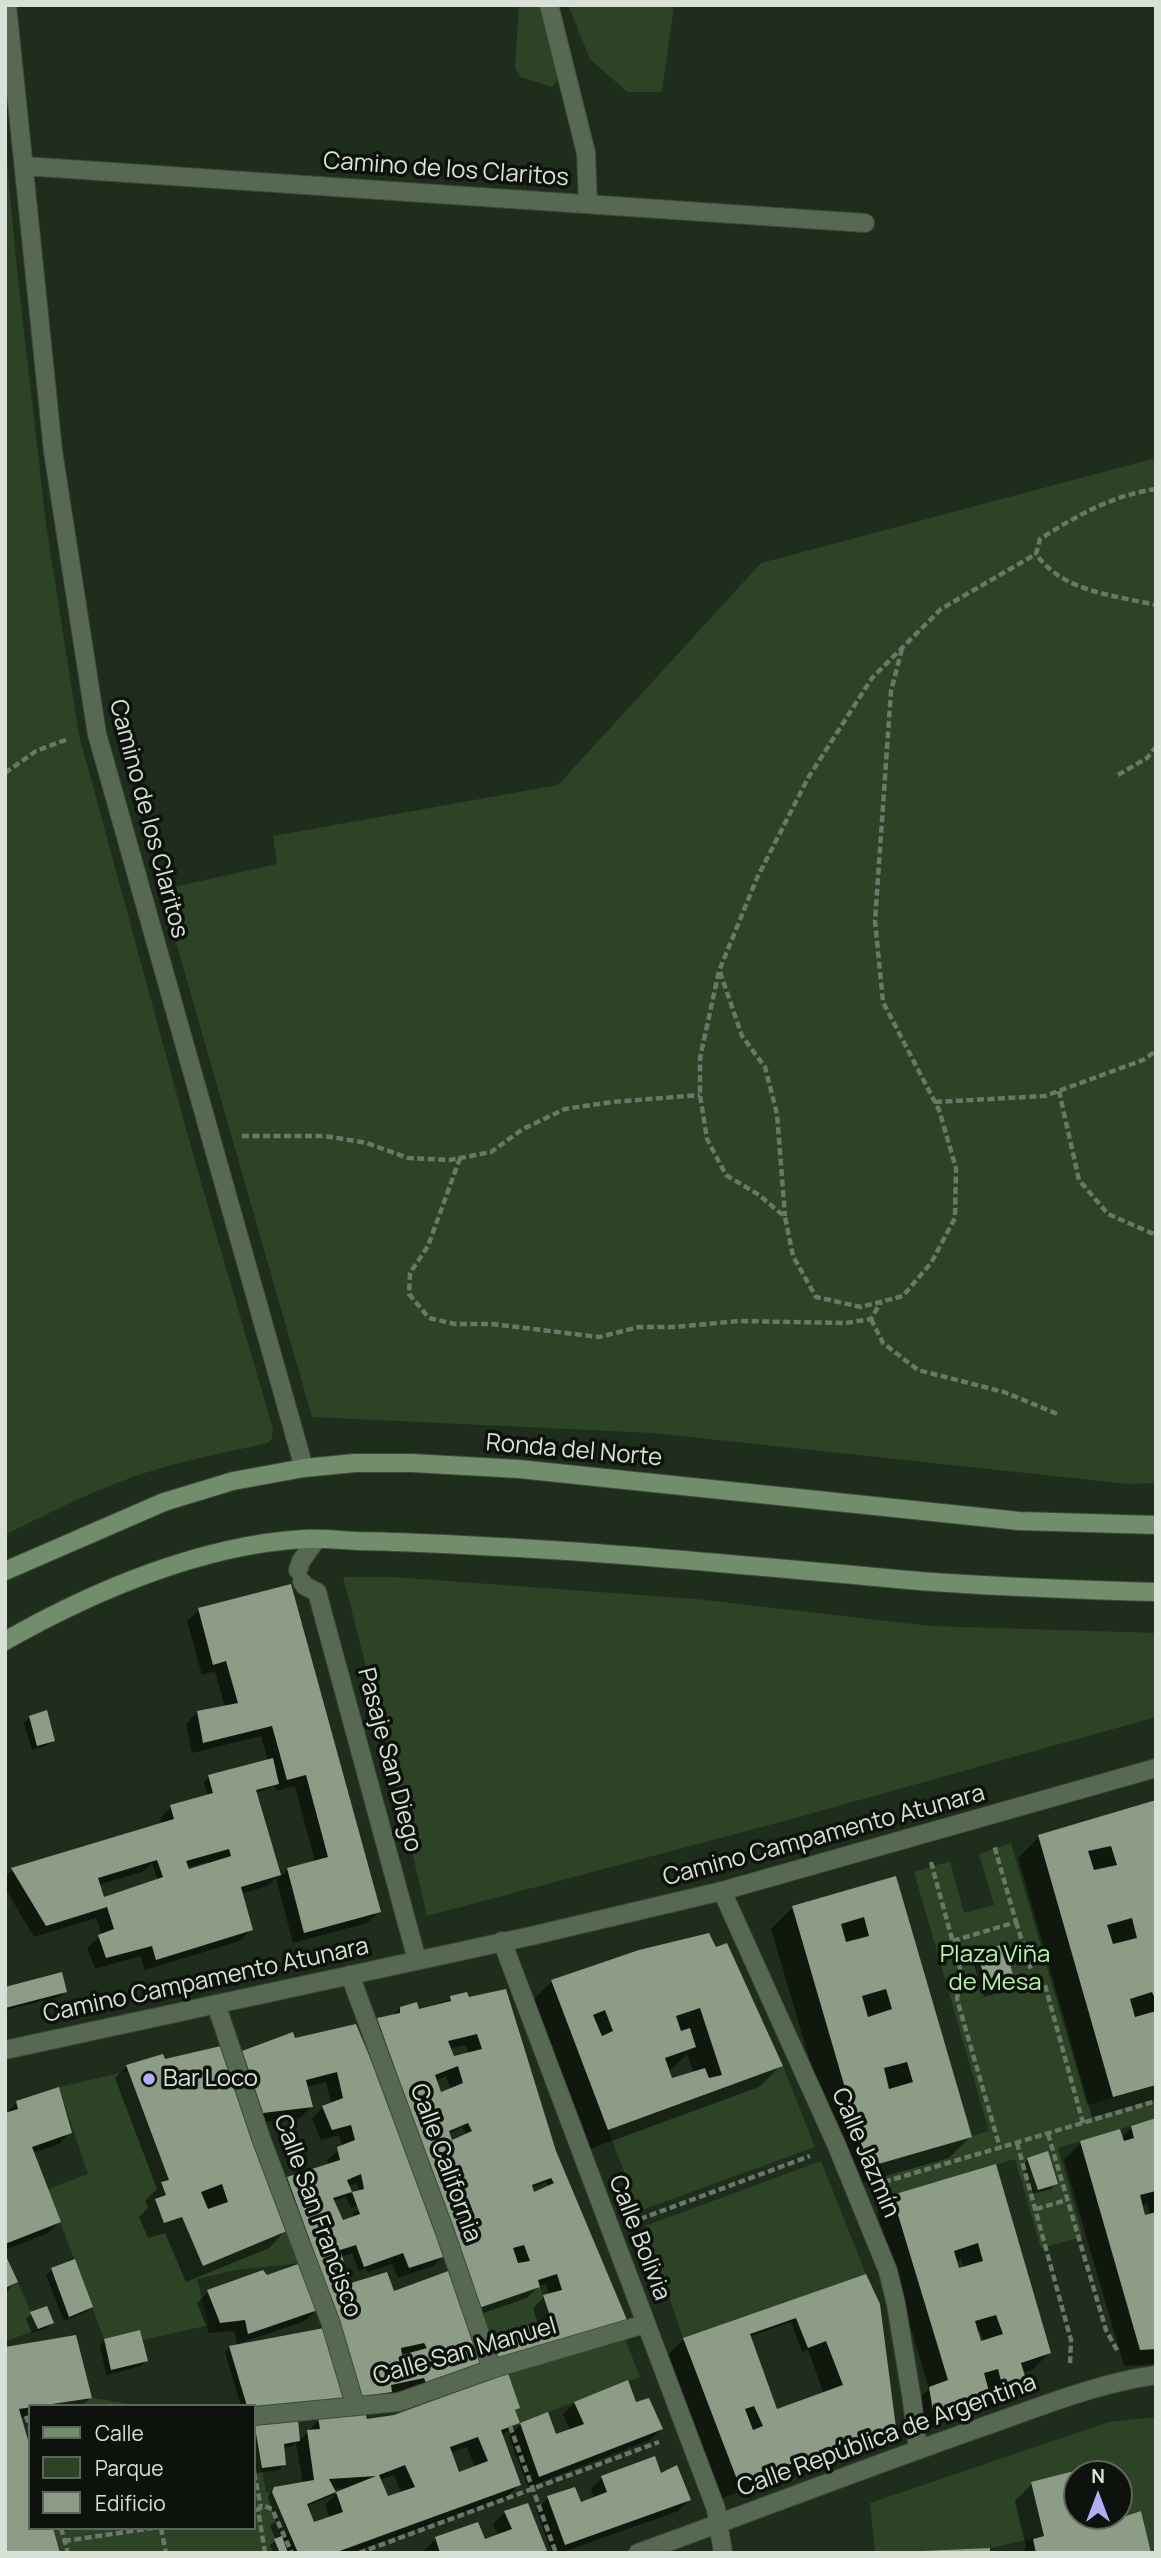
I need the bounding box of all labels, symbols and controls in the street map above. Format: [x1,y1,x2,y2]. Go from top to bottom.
street label: Camino de los Claritos [322,147,570,193]
street label: Camino de los Claritos [102,696,194,942]
street label: Ronda del Norte [485,1429,663,1473]
street label: Pasaje San Diego [351,1665,427,1855]
street label: Camino Campamento Atunara [660,1779,988,1893]
street label: Camino Campamento Atunara [41,1932,371,2030]
park label: Plaza Viña de Mesa [940,1941,1050,1997]
place label: Bar Loco [163,2065,258,2093]
marker: Bar Loco [141,2071,157,2087]
street label: Calle California [403,2080,487,2246]
street label: Calle Jazmín [825,2084,905,2222]
street label: Calle San Francisco [267,2111,367,2321]
street label: Calle Bolivia [602,2171,676,2305]
street label: Calle San Manuel [370,2312,560,2392]
street label: Calle República de Argentina [734,2368,1040,2504]
legend [28,2404,256,2530]
text: Calle [95,2419,144,2447]
text: Parque [95,2454,164,2482]
north arrow [1063,2460,1133,2530]
text: N [1091,2463,1105,2489]
text: Edificio [95,2489,166,2517]

